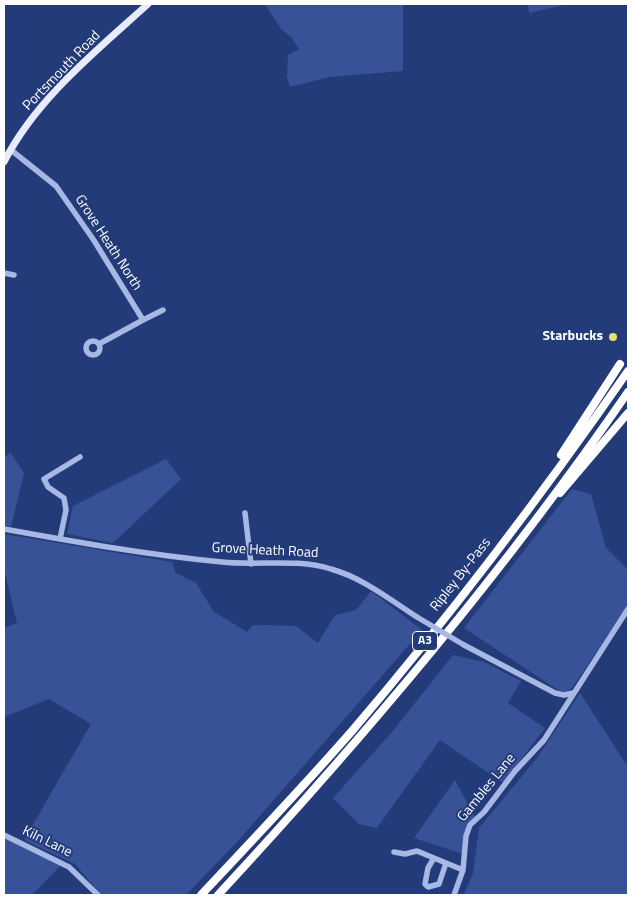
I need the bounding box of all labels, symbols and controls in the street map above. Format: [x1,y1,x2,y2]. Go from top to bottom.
street label: Portsmouth Road [20,28,104,114]
street label: Grove Heath North [71,192,145,294]
place label: Starbucks [543,329,603,345]
marker: Starbucks [607,331,619,343]
street label: Ripley By-Pass [427,535,495,615]
street label: Grove Heath Road [211,540,319,562]
road number: A3 [412,631,438,650]
street label: Gambles Lane [454,750,520,826]
street label: Kiln Lane [19,823,75,861]

